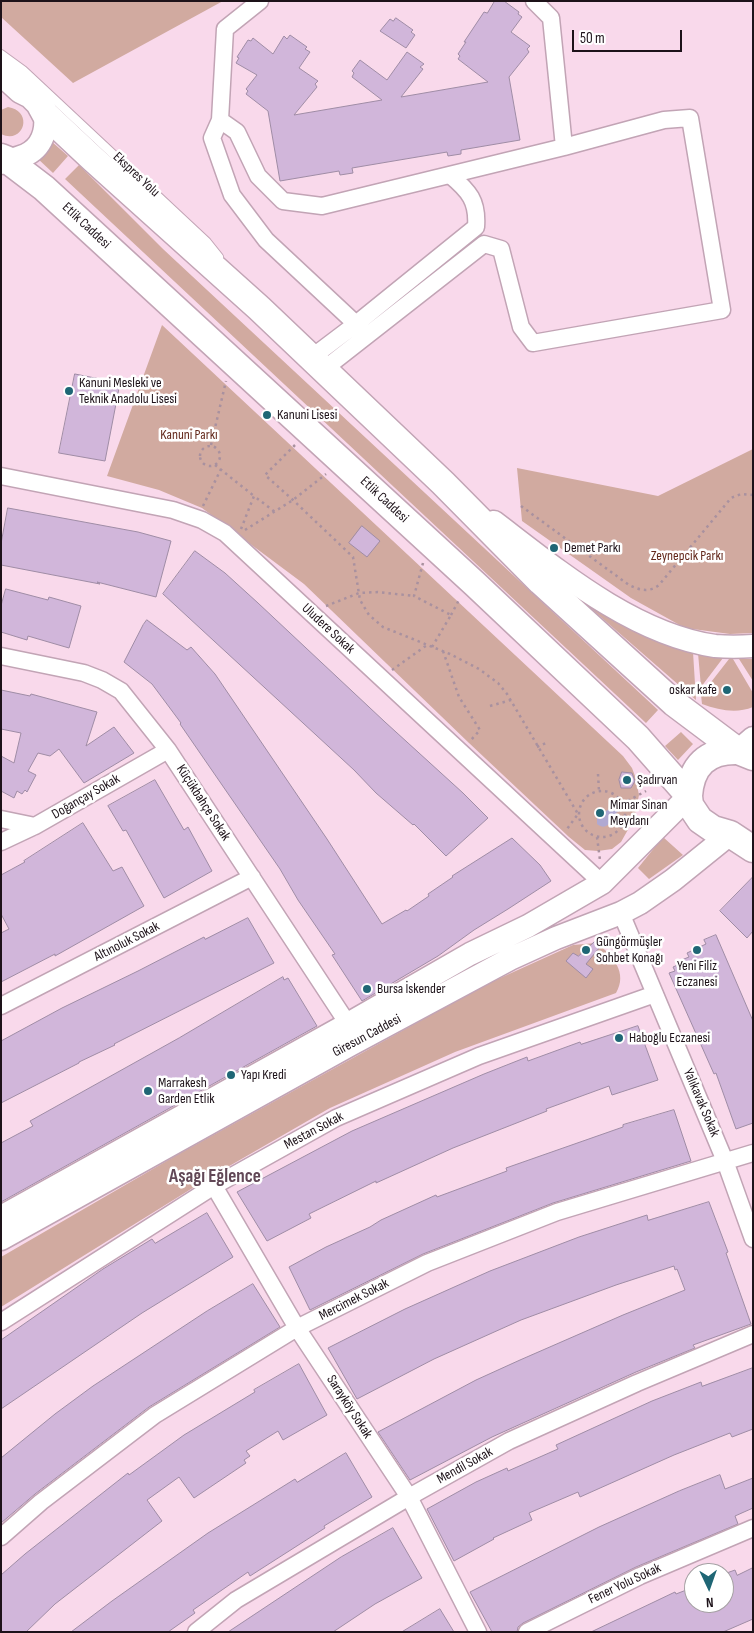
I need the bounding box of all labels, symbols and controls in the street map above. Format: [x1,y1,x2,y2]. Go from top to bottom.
scale bar [574,20,684,52]
text: 50 m [580,29,605,48]
street label: Ekspres Yolu [109,149,163,201]
street label: Etlik Caddesi [58,199,114,253]
place label: Kanuni Mesleki ve Teknik Anadolu Lisesi [79,375,177,408]
marker: Kanuni Mesleki ve Teknik Anadolu Lisesi [63,385,75,397]
place label: Kanuni Lisesi [277,407,337,423]
marker: Kanuni Lisesi [261,409,273,421]
park label: Kanuni Parkı [160,427,218,443]
street label: Etlik Caddesi [356,473,412,527]
place label: Demet Parkı [564,540,621,556]
marker: Demet Parkı [548,542,560,554]
park label: Zeynepcik Parkı [651,548,723,564]
street label: Uludere Sokak [298,600,358,658]
place label: oskar kafe [669,682,717,698]
marker: oskar kafe [721,684,733,696]
street label: Küçükbahçe Sokak [172,762,234,844]
street label: Doğançay Sokak [49,771,123,823]
place label: Şadırvan [637,772,678,788]
marker: Şadırvan [621,774,633,786]
place label: Mimar Sinan Meydanı [610,797,668,830]
marker: Mimar Sinan Meydanı [594,807,606,819]
street label: Altınoluk Sokak [91,918,163,966]
place label: Güngörmüşler Sohbet Konağı [596,934,663,966]
marker: Güngörmüşler Sohbet Konağı [580,944,592,956]
marker: Yeni Filiz Eczanesi [691,944,703,956]
place label: Yeni Filiz Eczanesi [677,958,717,990]
place label: Bursa İskender [377,981,446,997]
marker: Bursa İskender [361,983,373,995]
street label: Giresun Caddesi [330,1011,404,1061]
place label: Haboğlu Eczanesi [629,1030,710,1046]
marker: Haboğlu Eczanesi [613,1032,625,1044]
street label: Yalıkavak Sokak [679,1066,723,1140]
place label: Yapı Kredi [241,1067,286,1083]
marker: Yapı Kredi [225,1069,237,1081]
place label: Marrakesh Garden Etlik [158,1075,215,1108]
marker: Marrakesh Garden Etlik [142,1085,154,1097]
street label: Mestan Sokak [282,1108,346,1154]
district label: Aşağı Eğlence [169,1166,261,1188]
street label: Mercimek Sokak [316,1275,392,1325]
street label: Sarayköy Sokak [322,1372,376,1442]
street label: Mendil Sokak [434,1444,496,1488]
street label: Fener Yolu Sokak [586,1560,664,1608]
north arrow [684,1563,734,1613]
text: N [706,1594,714,1611]

